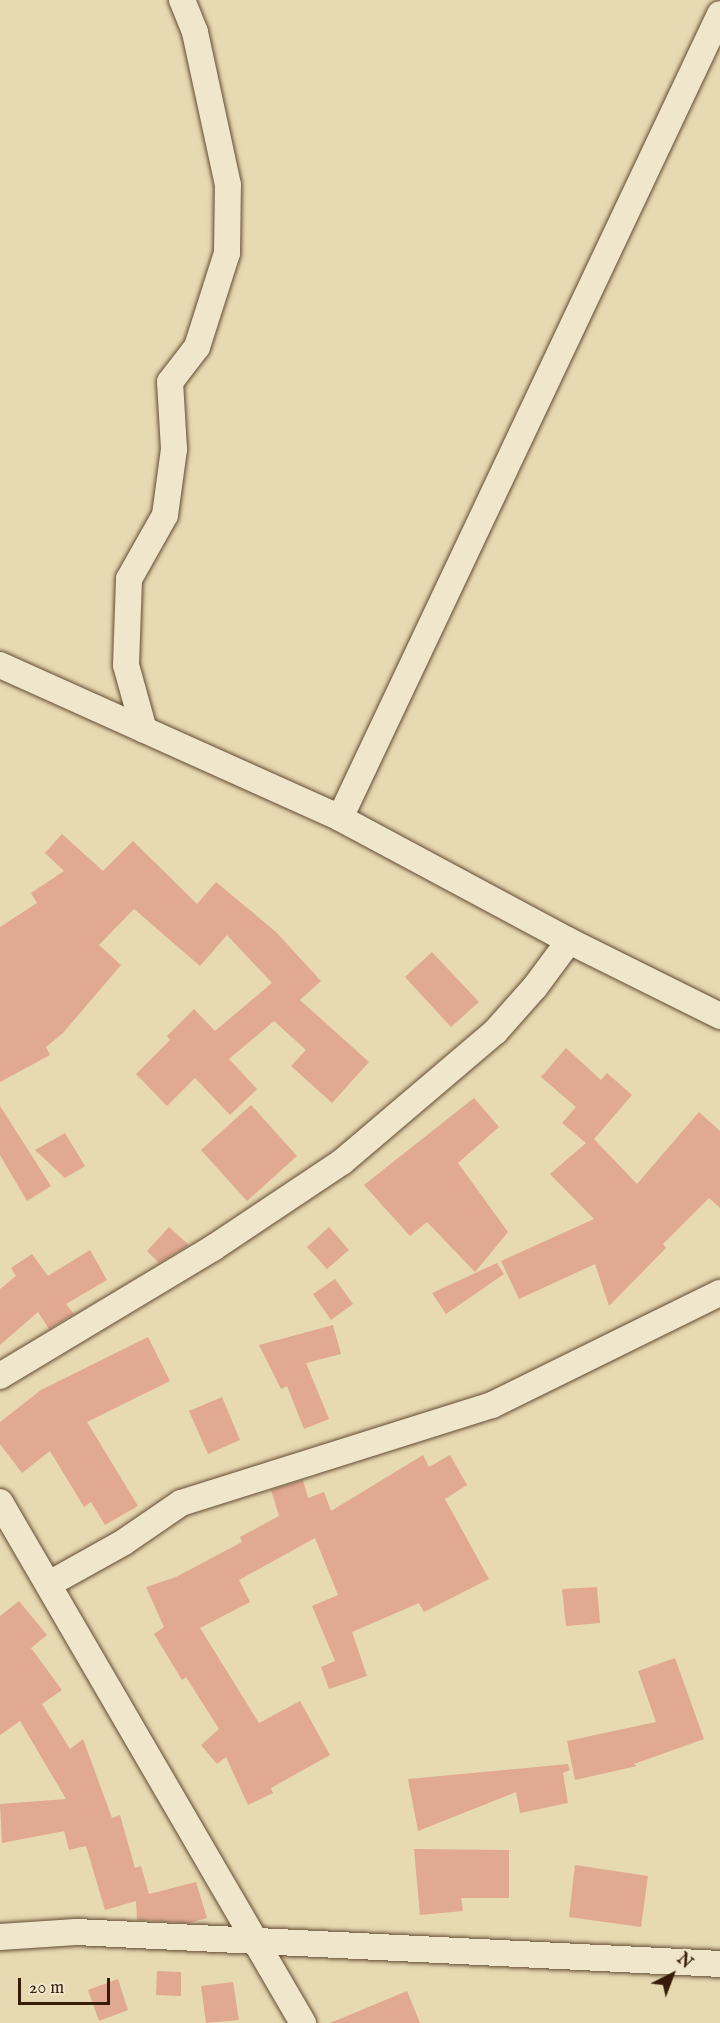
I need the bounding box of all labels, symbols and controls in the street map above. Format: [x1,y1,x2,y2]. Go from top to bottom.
north arrow [642,1945,702,2005]
text: N [672,1950,696,1974]
scale bar [21,1966,112,2004]
text: 20 m [29,1977,64,2000]

